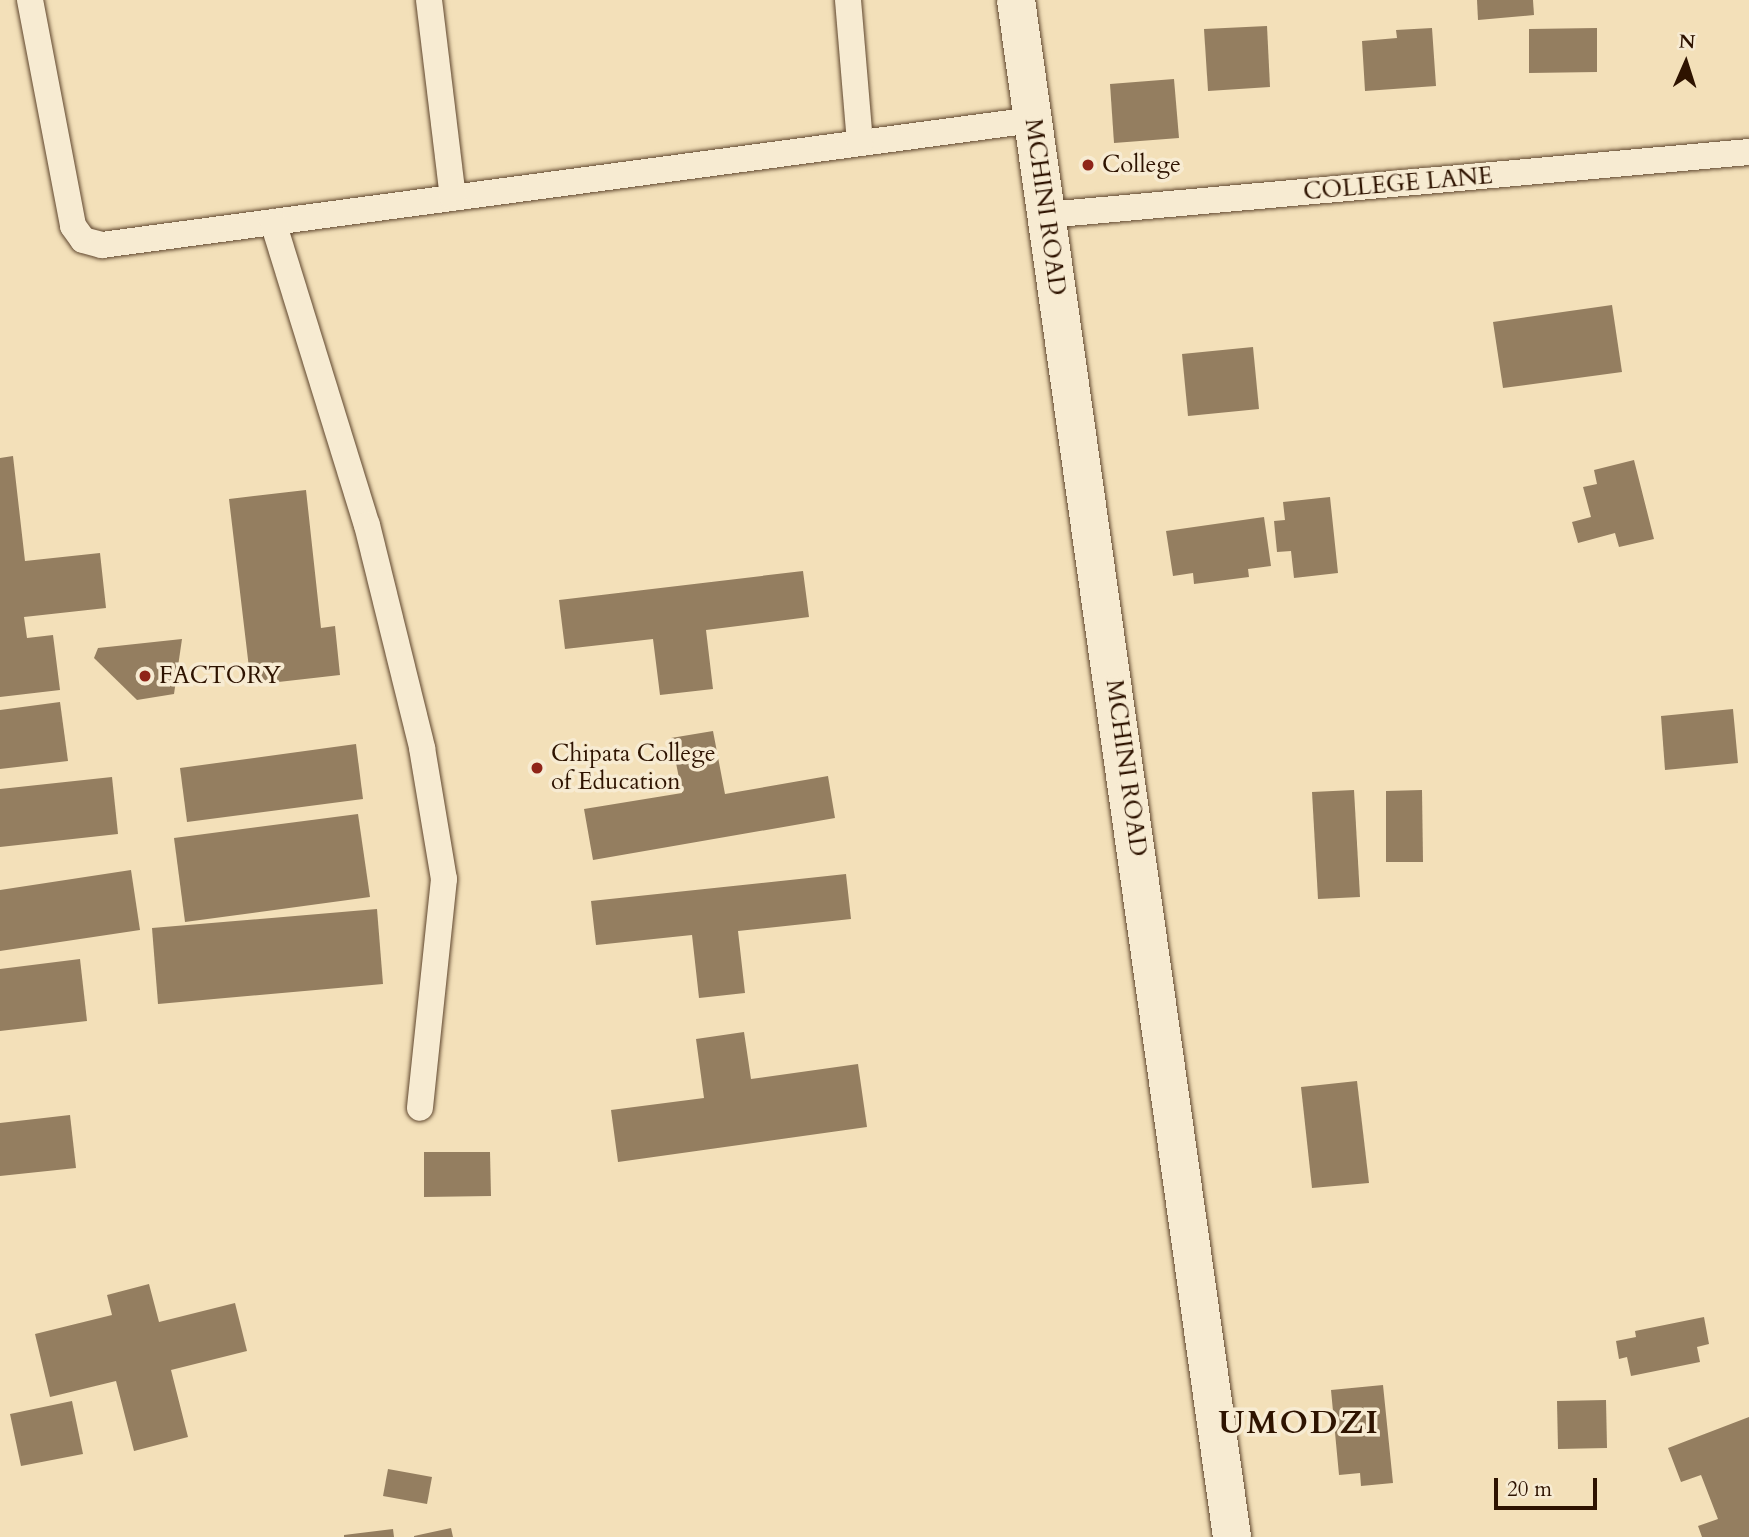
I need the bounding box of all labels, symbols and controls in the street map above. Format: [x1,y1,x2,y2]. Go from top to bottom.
north arrow [1651,28,1721,98]
text: N [1678,29,1696,55]
street label: MCHINI ROAD [1018,117,1072,297]
place label: College [1102,151,1181,179]
marker: College [1080,157,1096,173]
street label: COLLEGE LANE [1302,161,1494,207]
place label: FACTORY [159,662,281,690]
marker: FACTORY [137,668,153,684]
street label: MCHINI ROAD [1099,678,1153,858]
place label: Chipata College of Education [551,740,716,796]
marker: Chipata College of Education [529,760,545,776]
district label: UMODZI [1219,1404,1379,1442]
scale bar [1497,1464,1600,1508]
text: 20 m [1507,1475,1552,1504]

